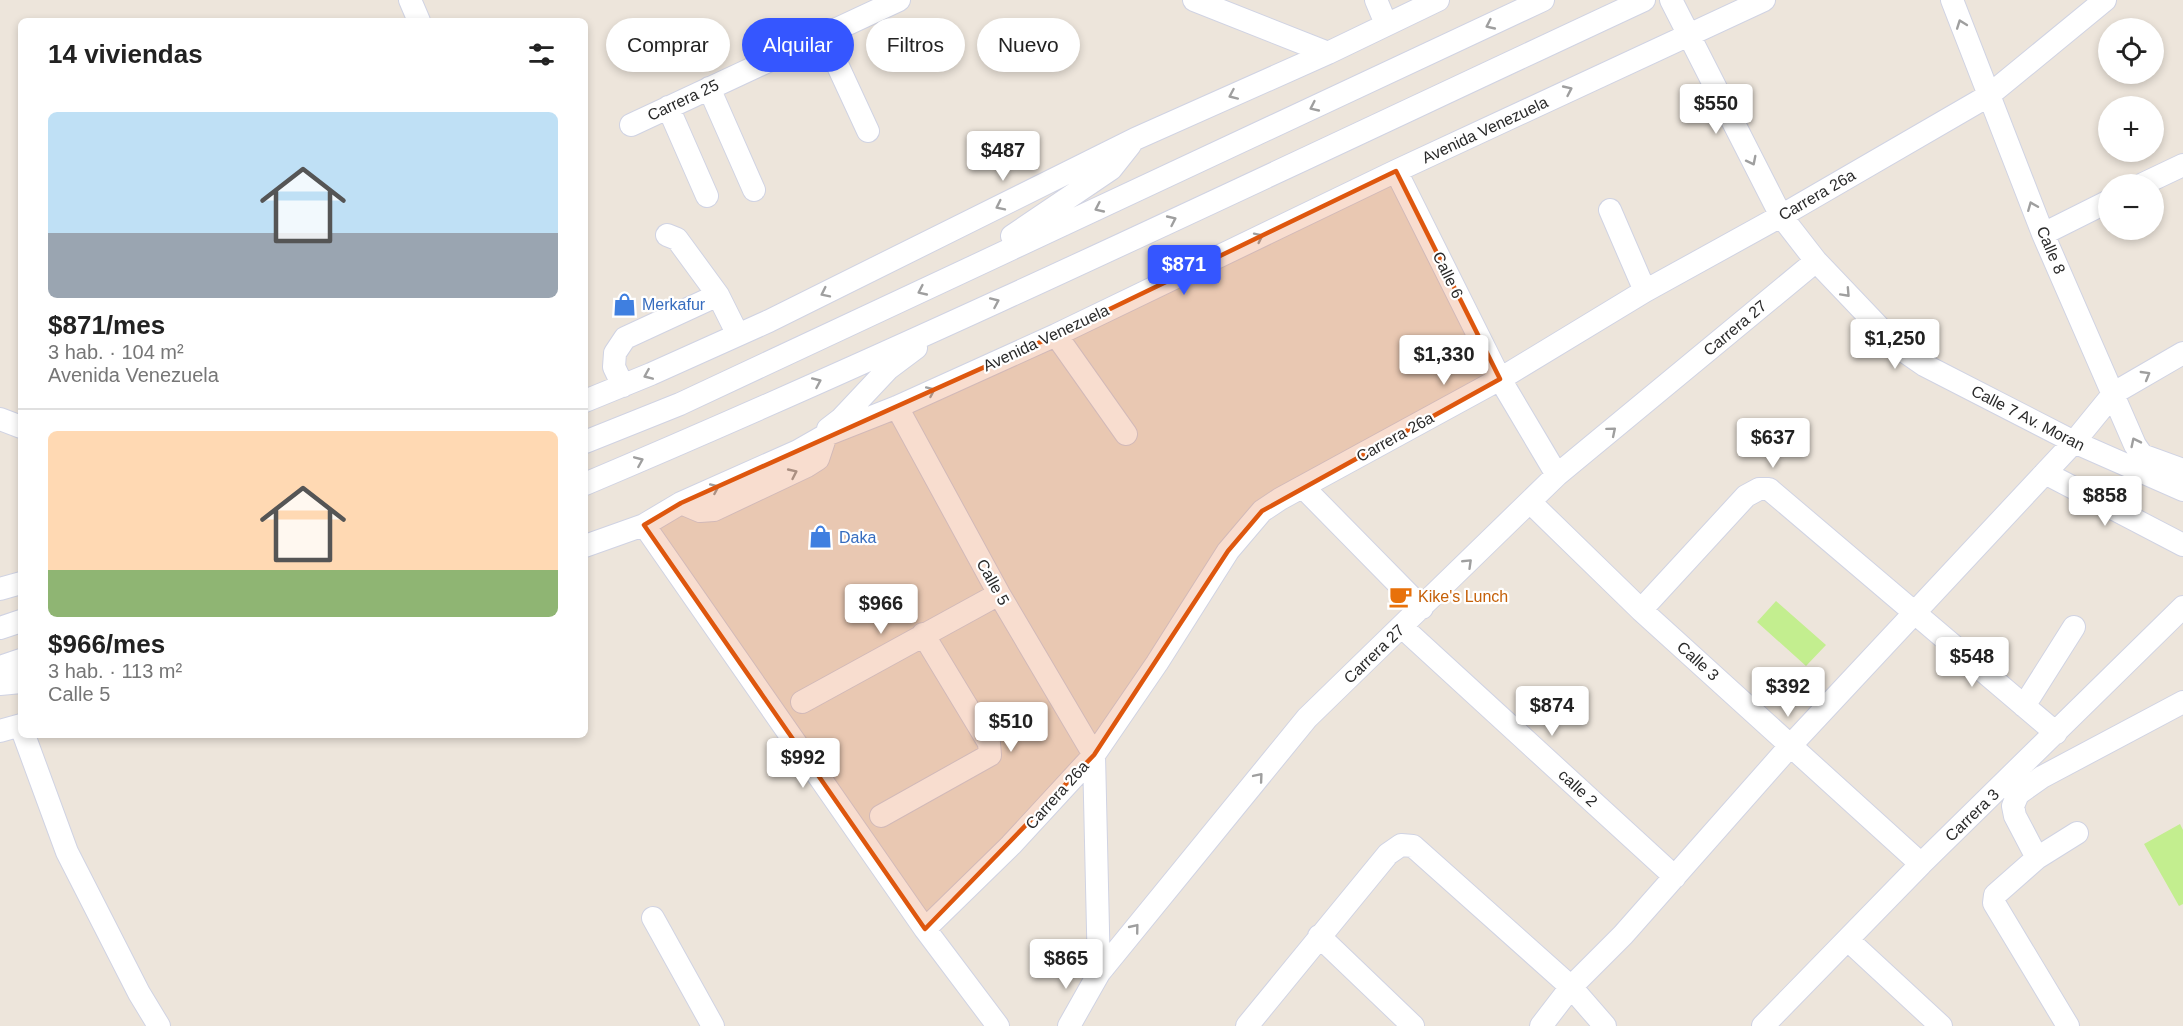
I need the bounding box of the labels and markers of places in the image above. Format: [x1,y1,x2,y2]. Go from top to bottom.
pin: $550 [1680,84,1752,135]
pin: $487 [967,131,1039,182]
pin: $871 [1148,245,1220,296]
shop icon: Merkafur [611,291,637,317]
place label: Merkafur [642,296,706,313]
pin: $1,250 [1846,319,1944,370]
pin: $1,330 [1395,335,1493,386]
pin: $637 [1737,418,1809,469]
pin: $858 [2069,476,2141,527]
shop icon: Daka [808,524,834,550]
place label: Daka [839,529,876,546]
cafe icon: Kike's Lunch [1387,583,1413,609]
pin: $966 [845,584,917,635]
place label: Kike's Lunch [1418,588,1508,605]
pin: $548 [1936,637,2008,688]
pin: $392 [1752,667,1824,718]
pin: $874 [1516,686,1588,737]
pin: $510 [975,702,1047,753]
pin: $992 [767,738,839,789]
pin: $865 [1030,939,1102,990]

